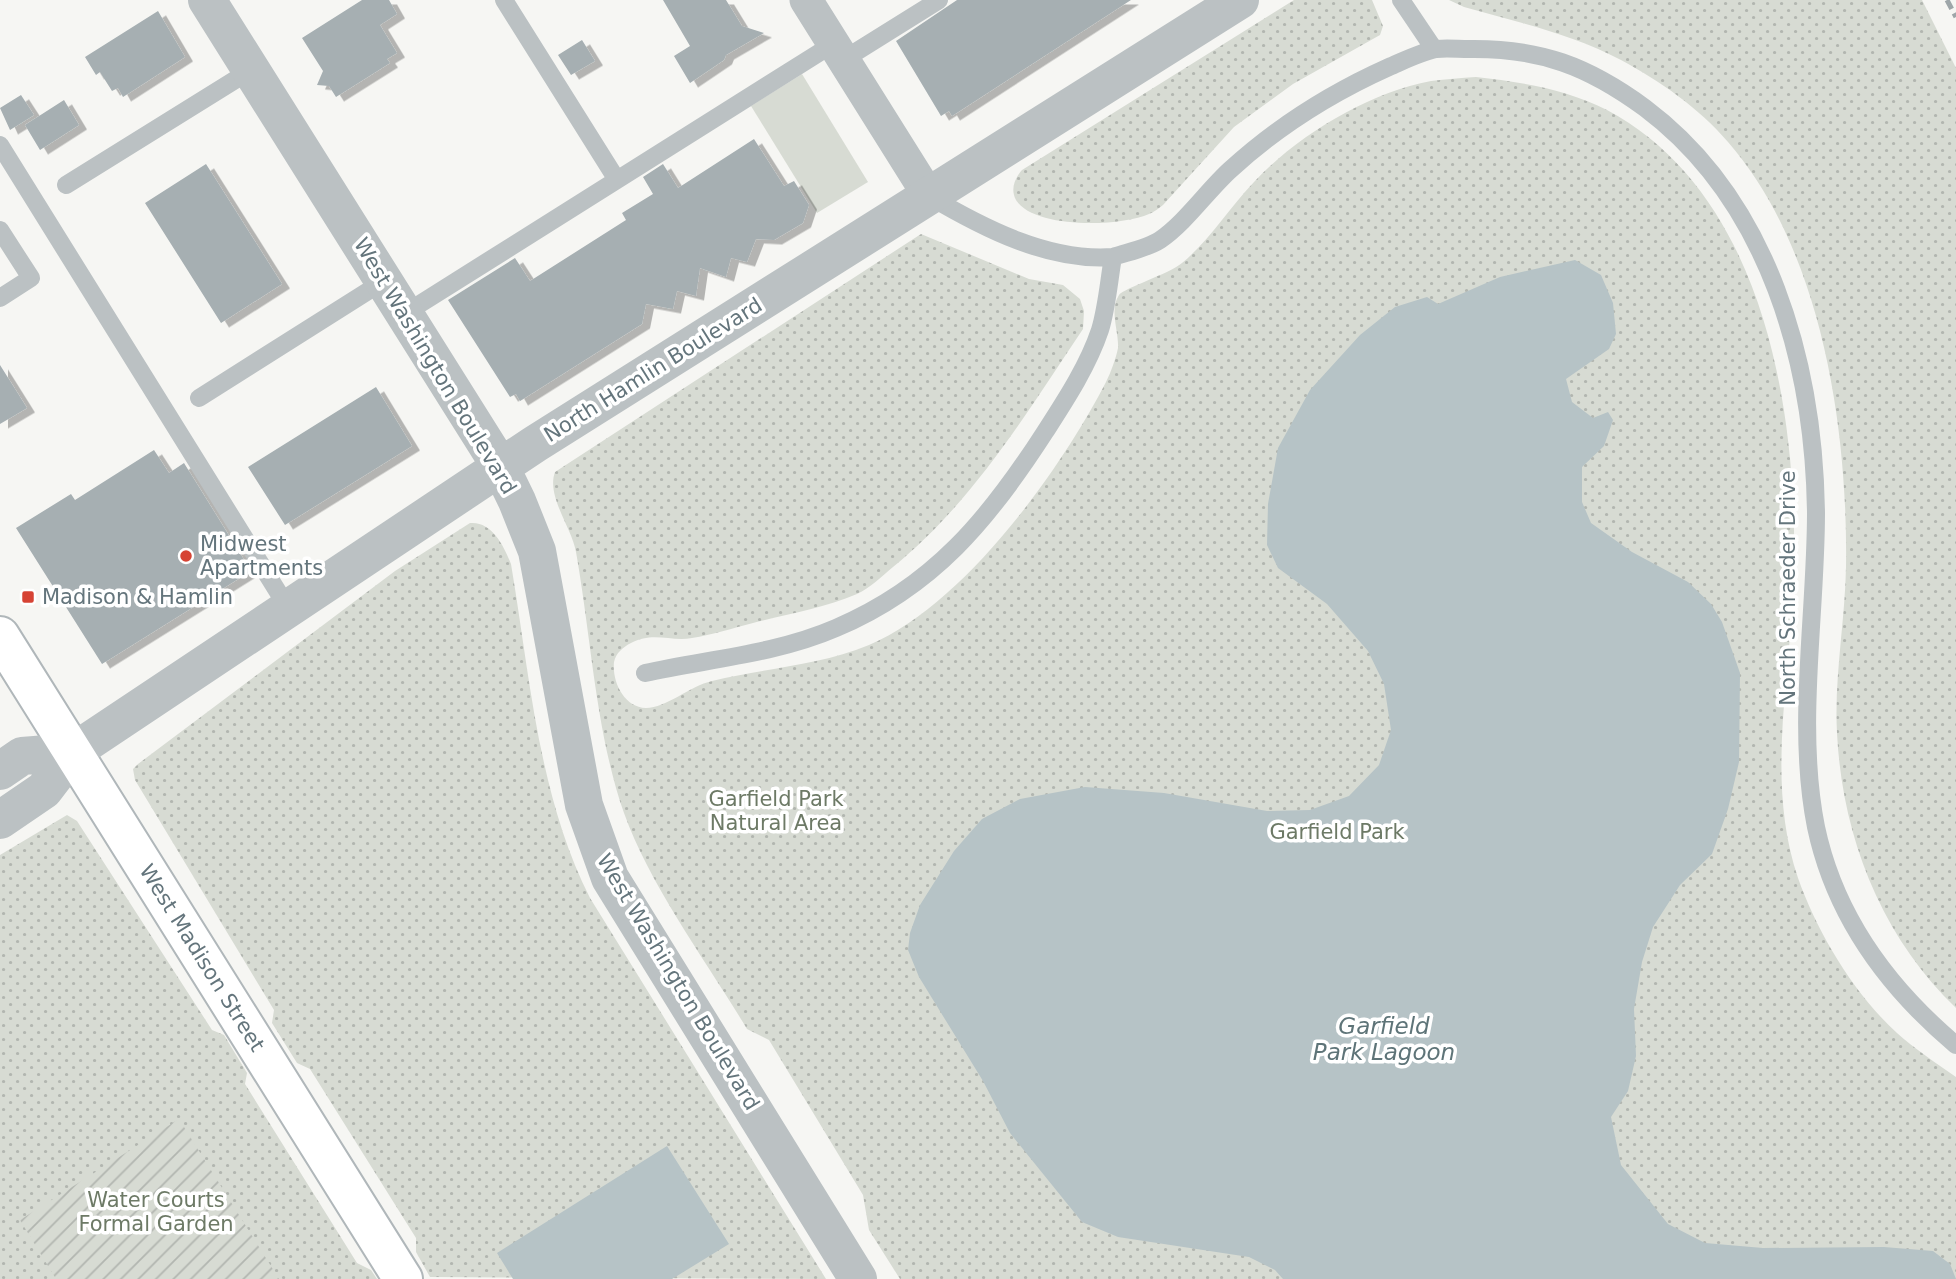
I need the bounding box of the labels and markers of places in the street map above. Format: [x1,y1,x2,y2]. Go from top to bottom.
place label: Midwest Apartments [200,532,323,580]
marker: Midwest Apartments [178,548,194,564]
place label: Madison & Hamlin [42,585,233,609]
marker: Madison & Hamlin [20,589,36,605]

